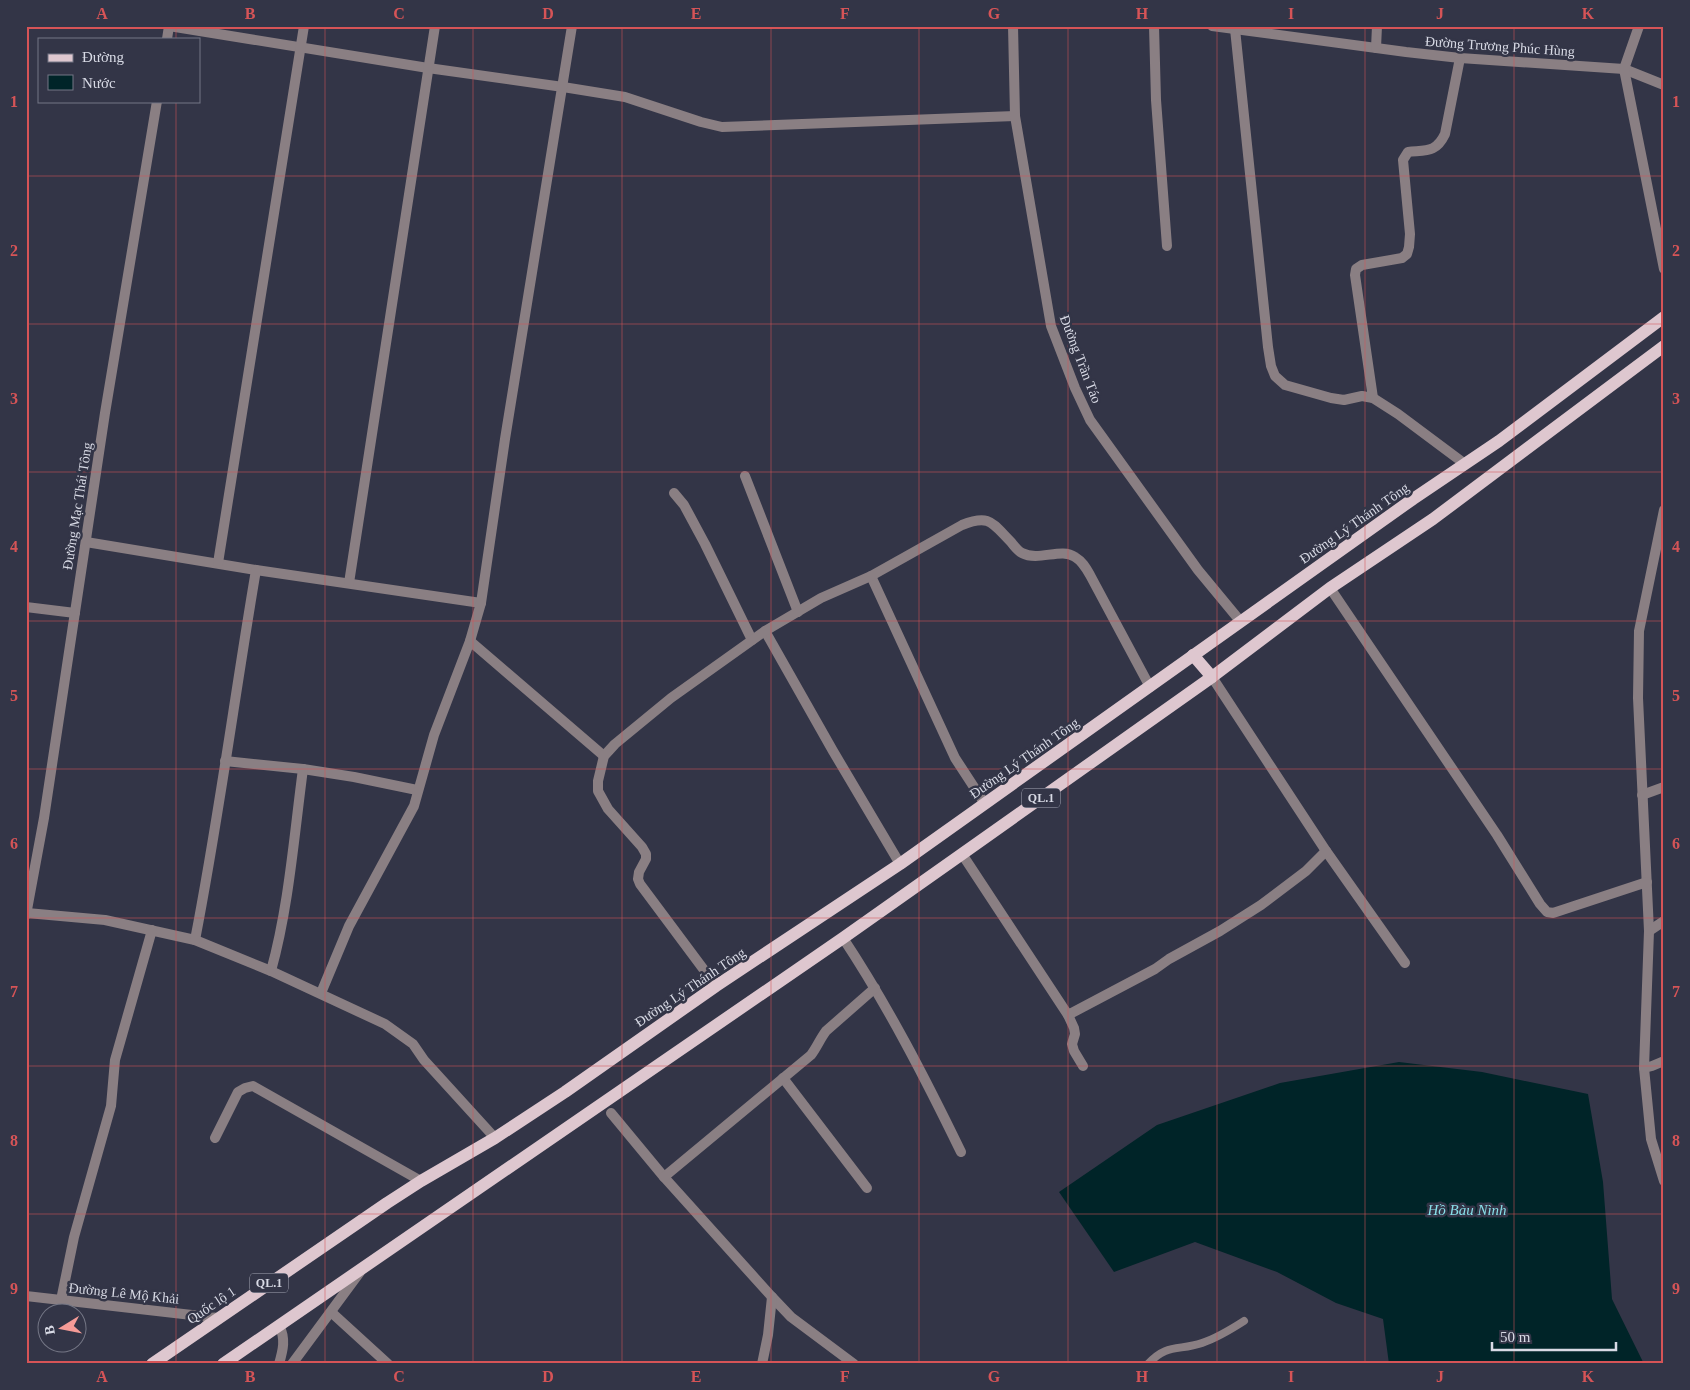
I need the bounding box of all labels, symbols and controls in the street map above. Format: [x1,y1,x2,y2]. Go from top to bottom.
text: A [96,5,108,22]
text: B [245,5,256,22]
text: C [393,5,405,22]
text: D [542,5,554,22]
text: E [691,5,701,22]
text: F [840,5,850,22]
text: G [988,5,1001,22]
text: H [1136,5,1149,22]
text: I [1288,5,1294,22]
text: J [1436,5,1444,22]
text: K [1582,5,1595,22]
street label: Đường Trương Phúc Hùng [1425,34,1575,59]
legend [38,38,200,102]
text: Đường [82,49,124,65]
text: Nước [82,75,116,91]
text: 1 [10,93,18,110]
text: 1 [1672,93,1680,110]
text: 2 [10,242,18,259]
text: 2 [1672,242,1680,259]
street label: Đường Trần Táo [1057,313,1104,405]
text: 3 [10,390,18,407]
text: 3 [1672,390,1680,407]
street label: Đường Mạc Thái Tông [60,441,95,571]
street label: Đường Lý Thánh Tông [1297,480,1412,567]
text: 4 [10,538,18,555]
text: 4 [1672,538,1680,555]
text: 5 [10,687,18,704]
text: 5 [1672,687,1680,704]
street label: Đường Lý Thánh Tông [967,715,1082,802]
road number: QL.1 [1022,788,1060,808]
text: 6 [10,835,18,852]
text: 6 [1672,835,1680,852]
street label: Đường Lý Thánh Tông [632,945,748,1030]
text: 7 [10,983,18,1000]
text: 7 [1672,983,1680,1000]
text: 8 [10,1132,18,1149]
text: 8 [1672,1132,1680,1149]
water label: Hồ Bàu Nình [1426,1202,1507,1218]
road number: QL.1 [250,1274,288,1292]
text: 9 [10,1280,18,1297]
street label: Đường Lê Mộ Khải [68,1280,180,1307]
text: 9 [1672,1280,1680,1297]
street label: Quốc lộ 1 [184,1284,238,1327]
north arrow [38,1302,88,1352]
scale bar [1492,1320,1616,1352]
text: B [41,1324,58,1336]
text: 50 m [1500,1329,1531,1345]
text: A [96,1368,108,1385]
text: B [245,1368,256,1385]
text: C [393,1368,405,1385]
text: D [542,1368,554,1385]
text: E [691,1368,701,1385]
text: F [840,1368,850,1385]
text: G [988,1368,1001,1385]
text: H [1136,1368,1149,1385]
text: I [1288,1368,1294,1385]
text: J [1436,1368,1444,1385]
text: K [1582,1368,1595,1385]

